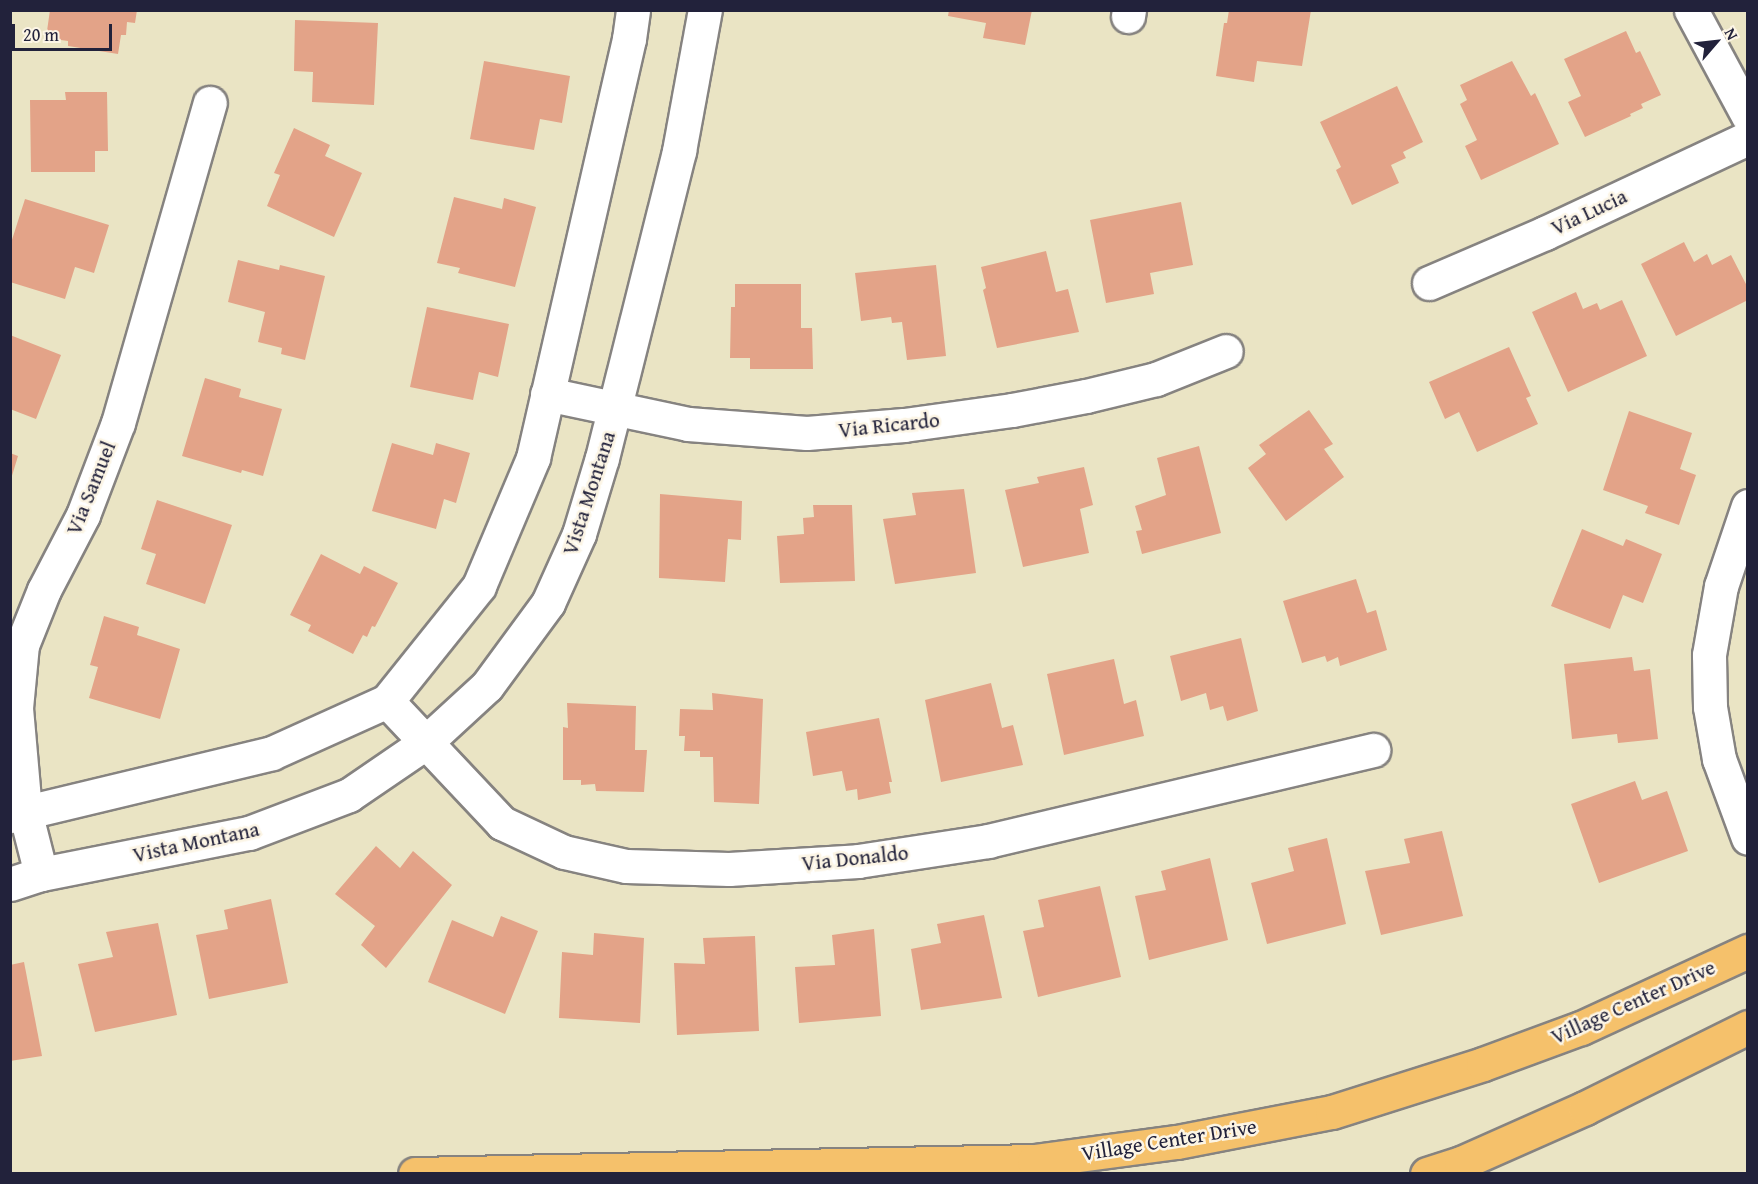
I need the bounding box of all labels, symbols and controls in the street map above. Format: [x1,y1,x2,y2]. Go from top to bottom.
scale bar [15,12,116,50]
north arrow [1686,12,1746,72]
text: 20 m [23,21,59,48]
text: N [1719,23,1745,44]
street label: Via Lucia [1547,183,1631,241]
street label: Via Ricardo [837,407,941,443]
street label: Vista Montana [557,428,621,558]
street label: Via Samuel [61,438,121,538]
street label: Vista Montana [130,816,262,868]
street label: Via Donaldo [800,840,910,876]
street label: Village Center Drive [1547,954,1719,1050]
street label: Village Center Drive [1080,1114,1258,1166]

